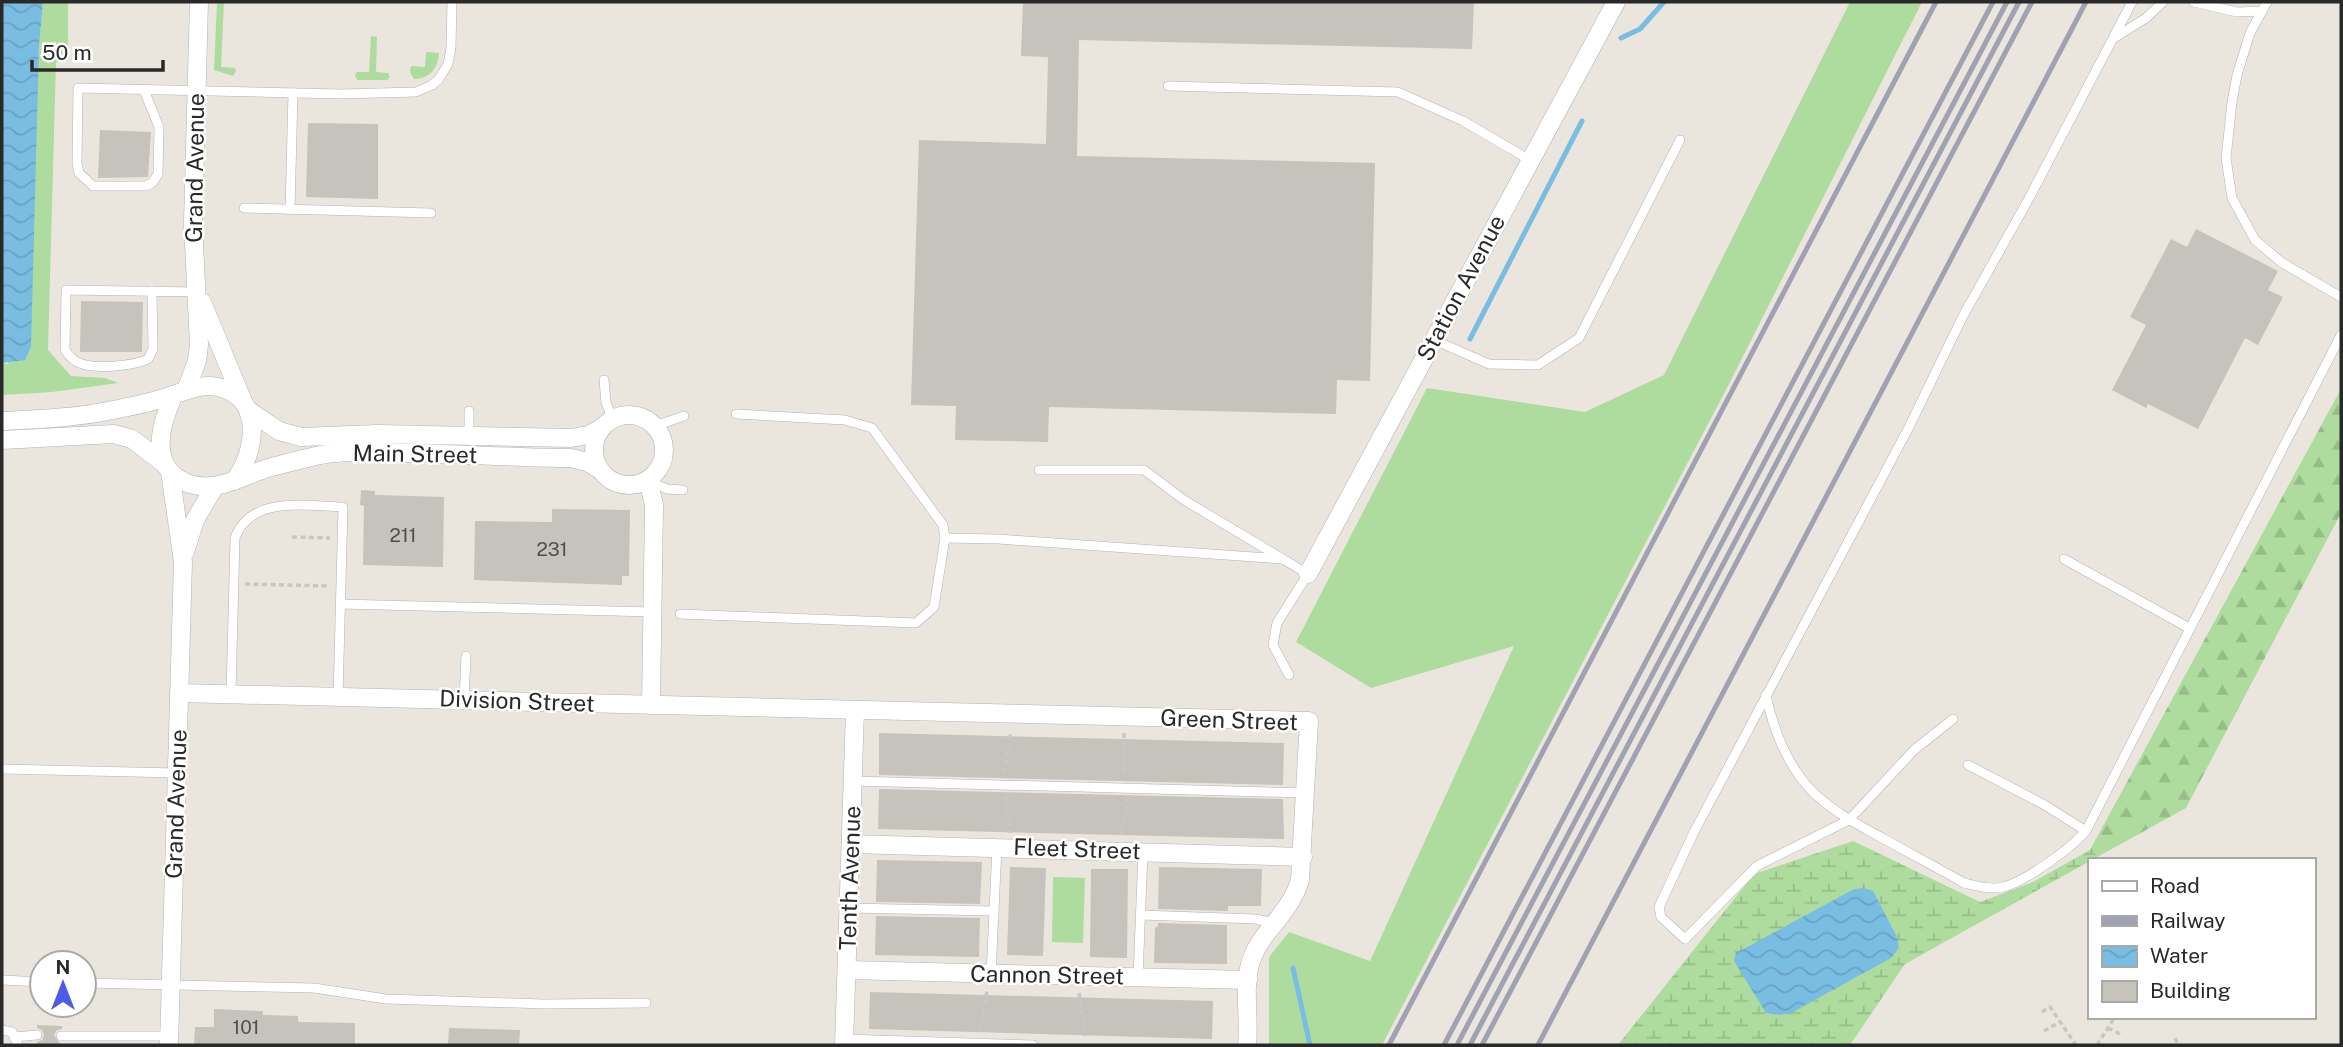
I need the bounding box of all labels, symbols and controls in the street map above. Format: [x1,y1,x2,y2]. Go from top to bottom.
scale bar [32,28,163,72]
text: 50 m [42,40,92,65]
street label: Grand Avenue [180,93,209,243]
street label: Station Avenue [1411,210,1510,365]
street label: Main Street [352,439,478,468]
house number: 211 [390,524,416,546]
house number: 231 [536,538,568,560]
street label: Division Street [439,684,595,717]
street label: Green Street [1160,704,1298,735]
street label: Grand Avenue [159,729,192,879]
street label: Tenth Avenue [833,805,866,951]
street label: Fleet Street [1013,833,1141,864]
legend [2088,858,2315,1019]
text: Road [2150,873,2200,898]
text: Railway [2150,908,2226,933]
text: Water [2150,943,2208,968]
north arrow [28,949,98,1019]
text: N [56,956,70,978]
street label: Cannon Street [970,960,1124,989]
text: Building [2150,978,2231,1003]
house number: 101 [232,1016,260,1038]

